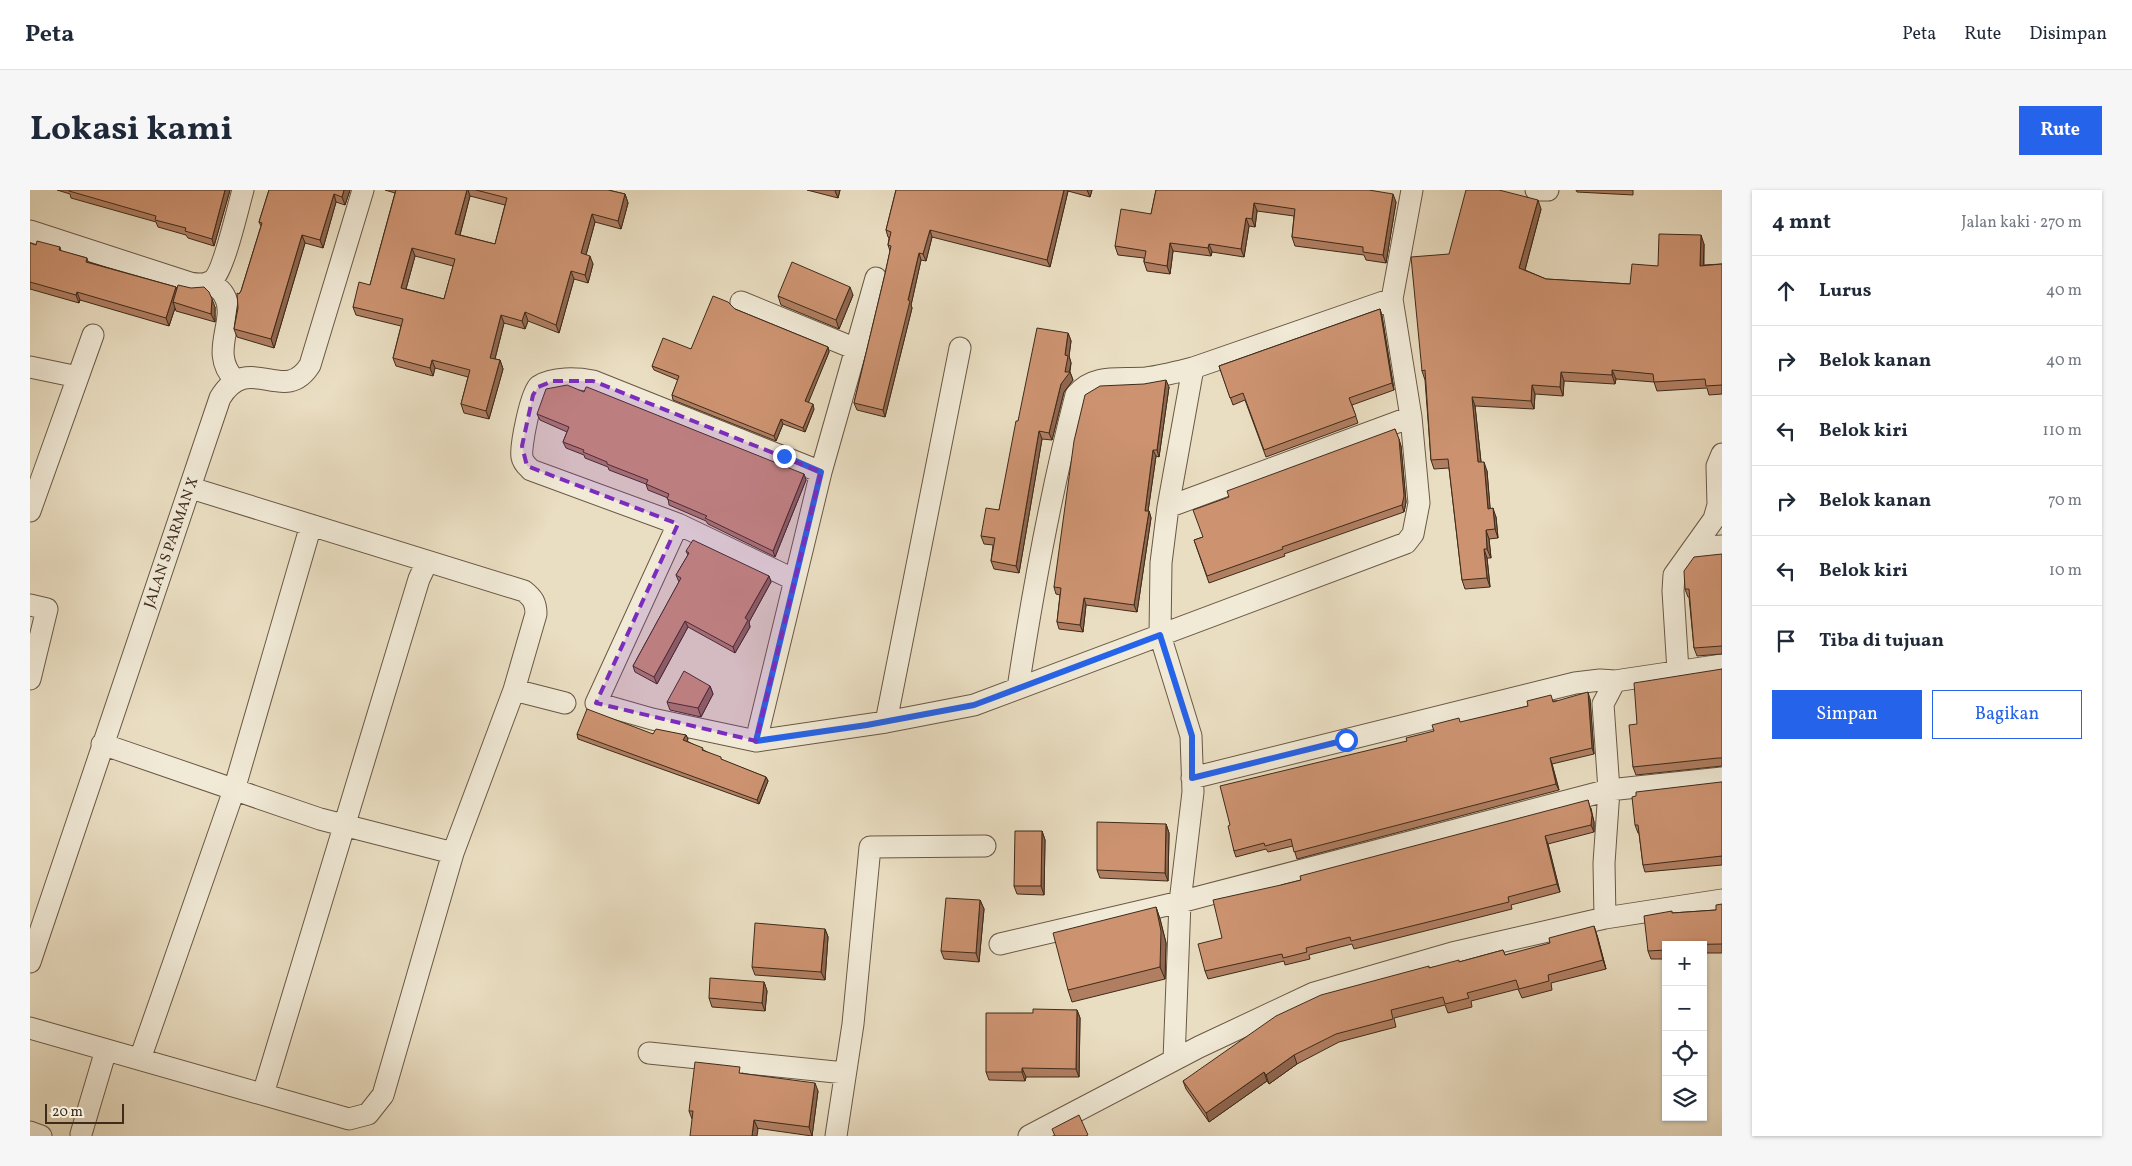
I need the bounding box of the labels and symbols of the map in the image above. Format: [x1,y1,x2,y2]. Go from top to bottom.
route end [773,445,796,468]
street label: JALAN S PARMAN X [140,475,204,611]
route start [1335,729,1358,752]
scale bar [45,1101,124,1124]

